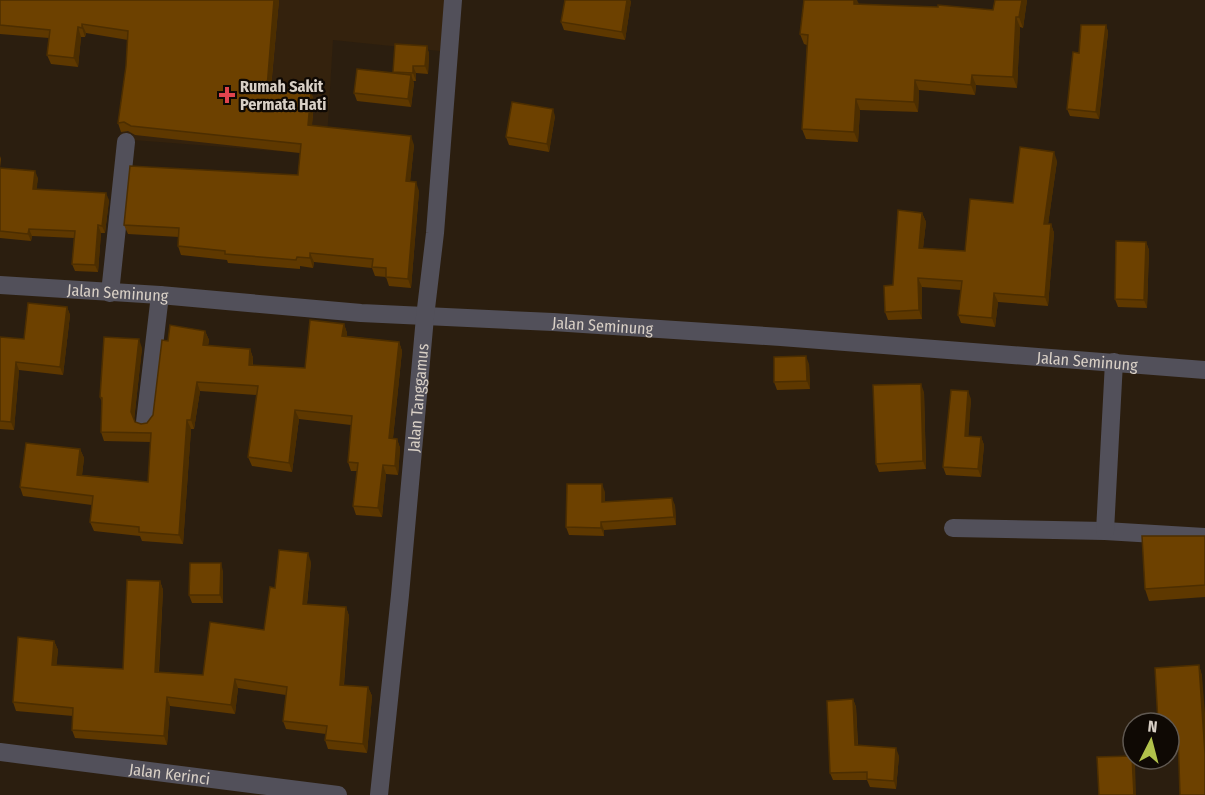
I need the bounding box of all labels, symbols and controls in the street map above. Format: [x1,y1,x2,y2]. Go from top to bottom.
place label: Rumah Sakit Permata Hati [240,77,326,114]
marker: Rumah Sakit Permata Hati [218,86,236,104]
street label: Jalan Seminung [67,280,170,305]
street label: Jalan Seminung [551,312,654,338]
street label: Jalan Tanggamus [403,342,432,453]
street label: Jalan Seminung [1036,347,1139,374]
north arrow [1121,711,1181,771]
text: N [1147,717,1158,737]
street label: Jalan Kerinci [128,759,211,788]

